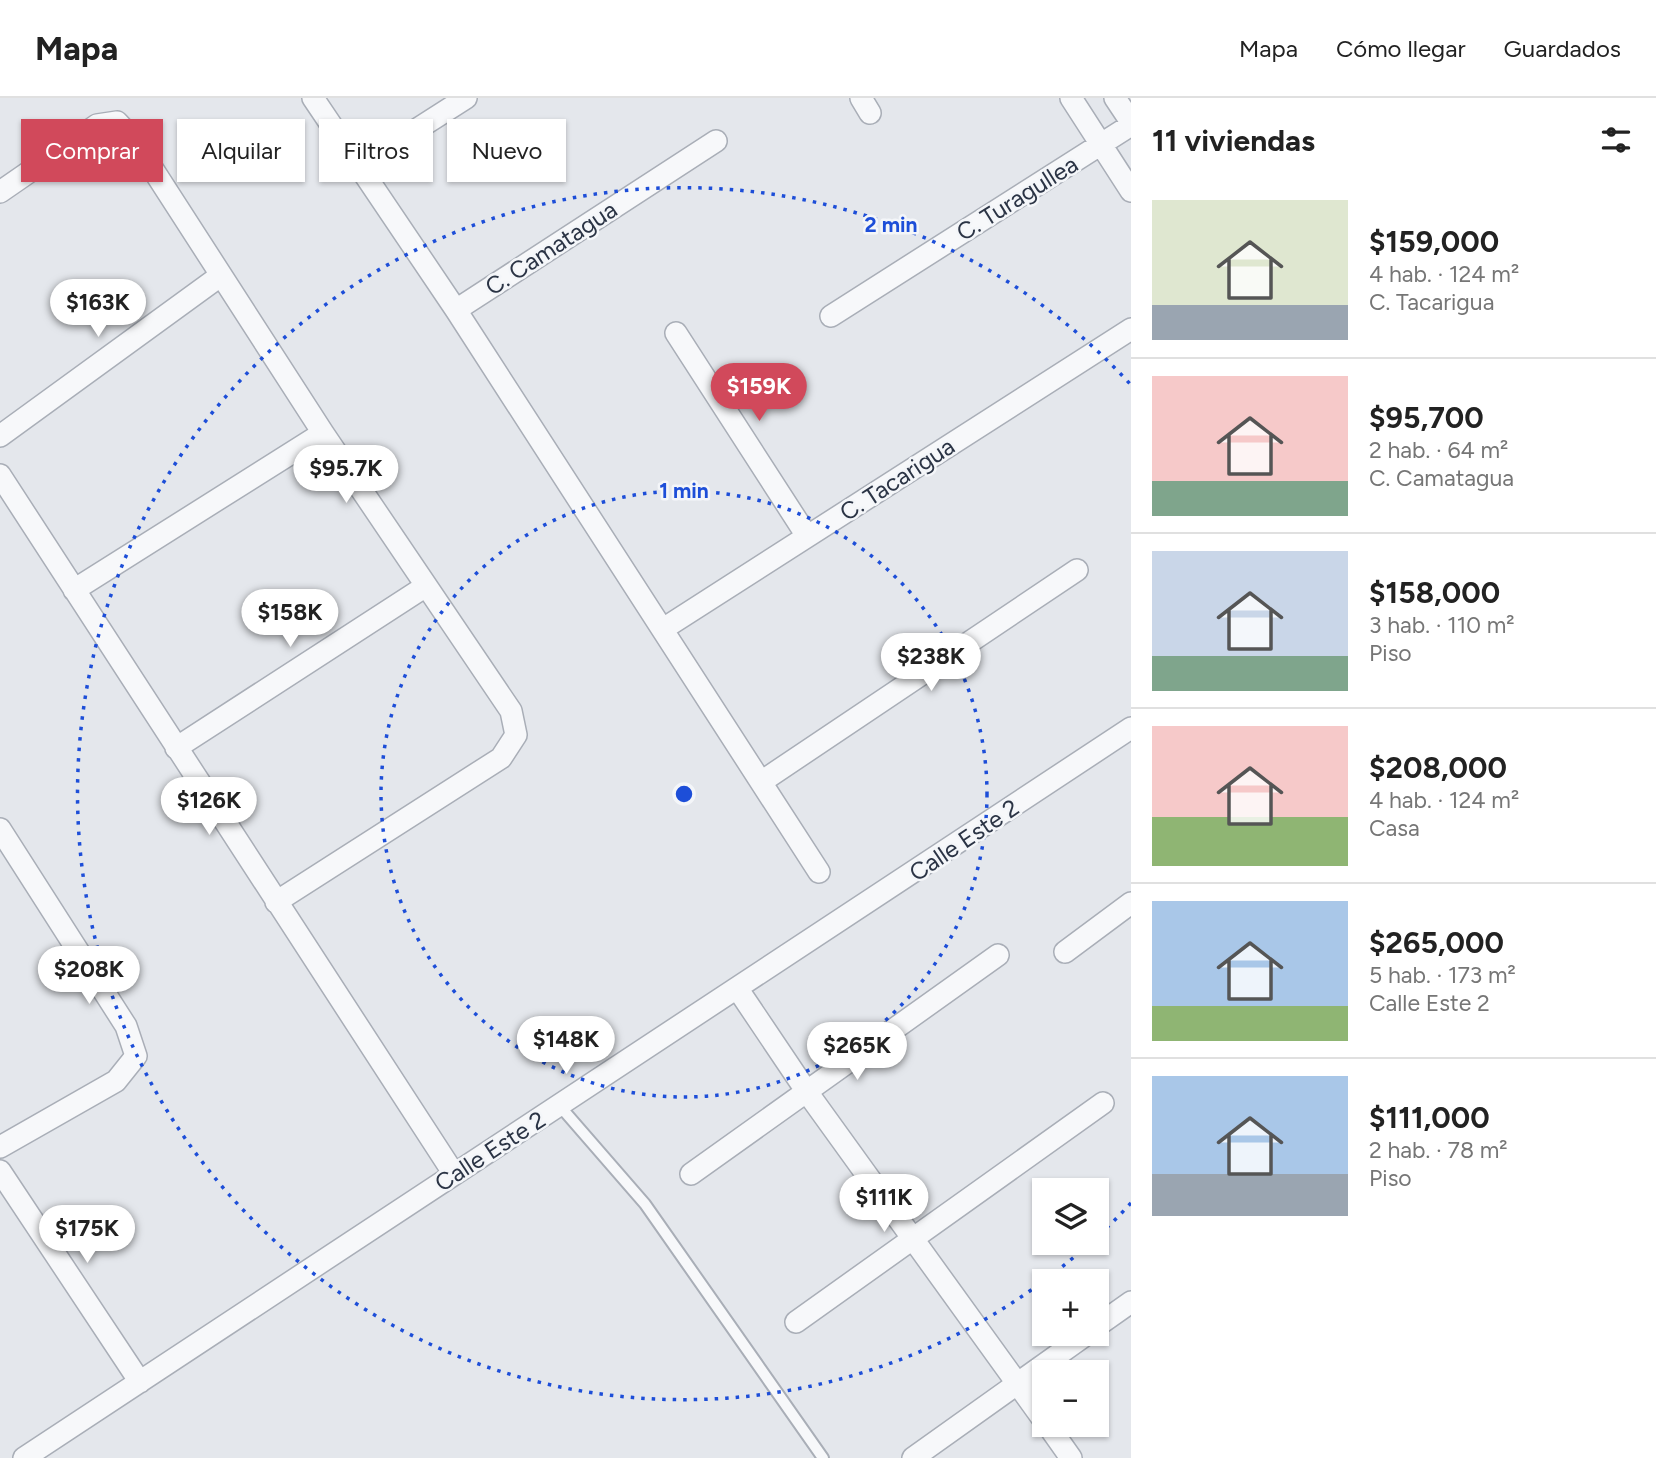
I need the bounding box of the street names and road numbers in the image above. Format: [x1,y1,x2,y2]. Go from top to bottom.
street label: C. Turagullea [951,149,1083,247]
street label: C. Camatagua [480,195,622,301]
street label: C. Tacarigua [834,431,960,527]
street label: Calle Este 2 [904,793,1024,887]
street label: Calle Este 2 [429,1105,551,1197]

